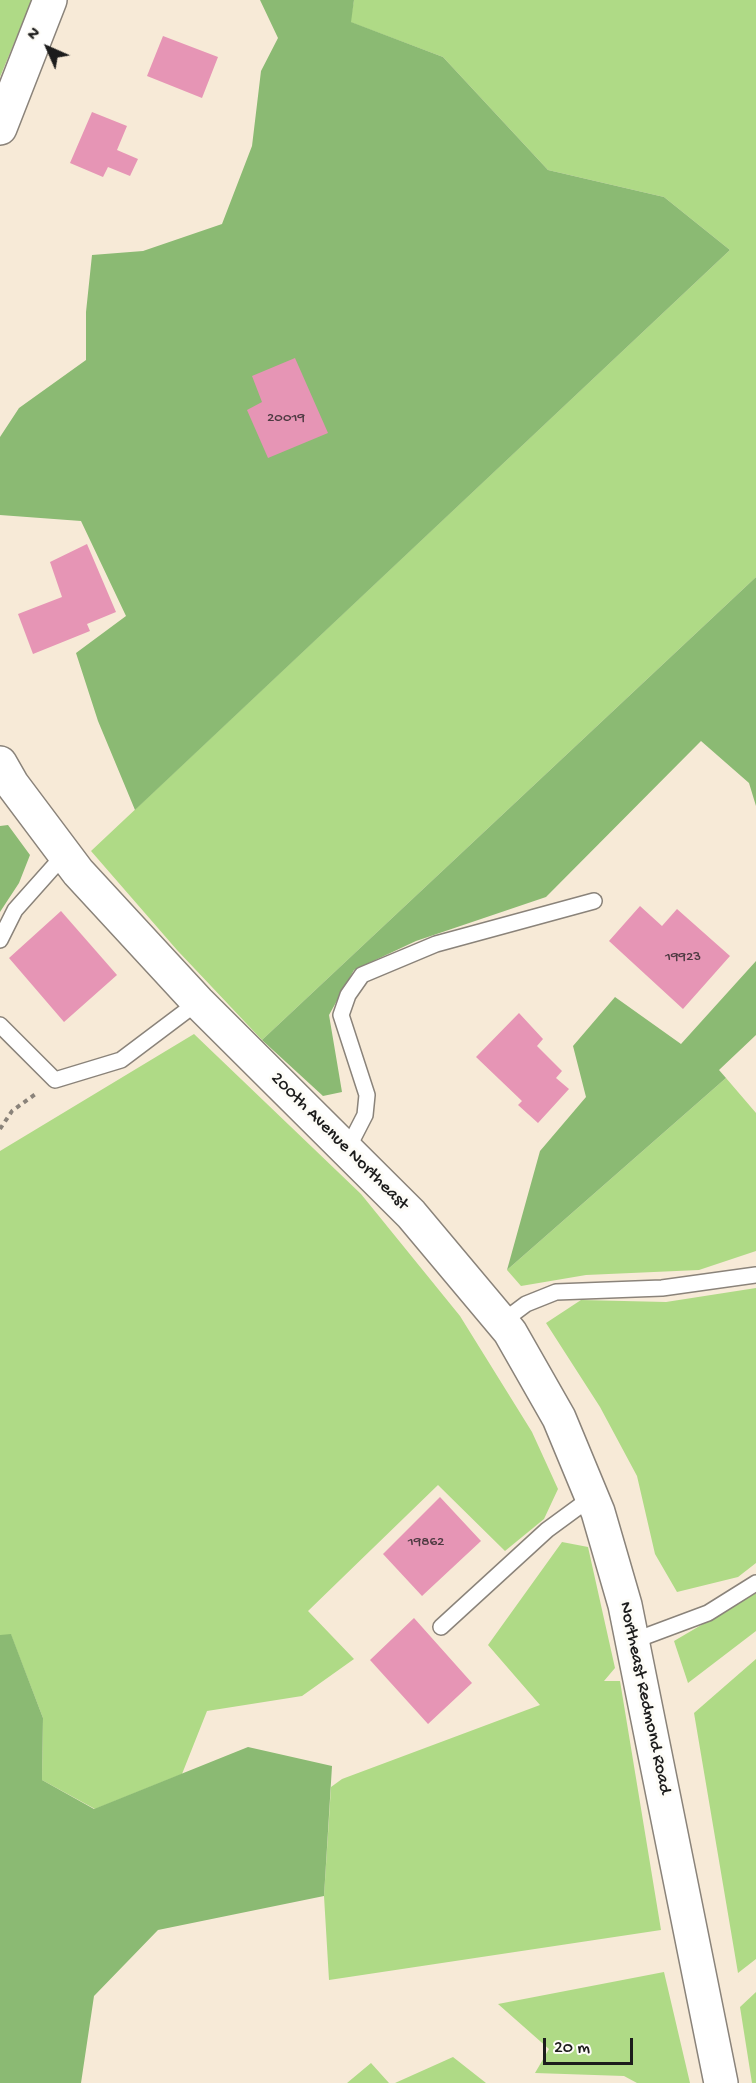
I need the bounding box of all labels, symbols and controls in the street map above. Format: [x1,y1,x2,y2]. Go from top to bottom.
north arrow [18,18,78,78]
text: N [24,25,45,45]
house number: 20019 [267,410,305,428]
house number: 19923 [665,949,701,967]
street label: 200th Avenue Northeast [265,1068,413,1216]
house number: 19862 [408,1534,444,1552]
street label: Northeast Redmond Road [613,1600,675,1796]
scale bar [546,2026,636,2064]
text: 20 m [554,2038,590,2059]

